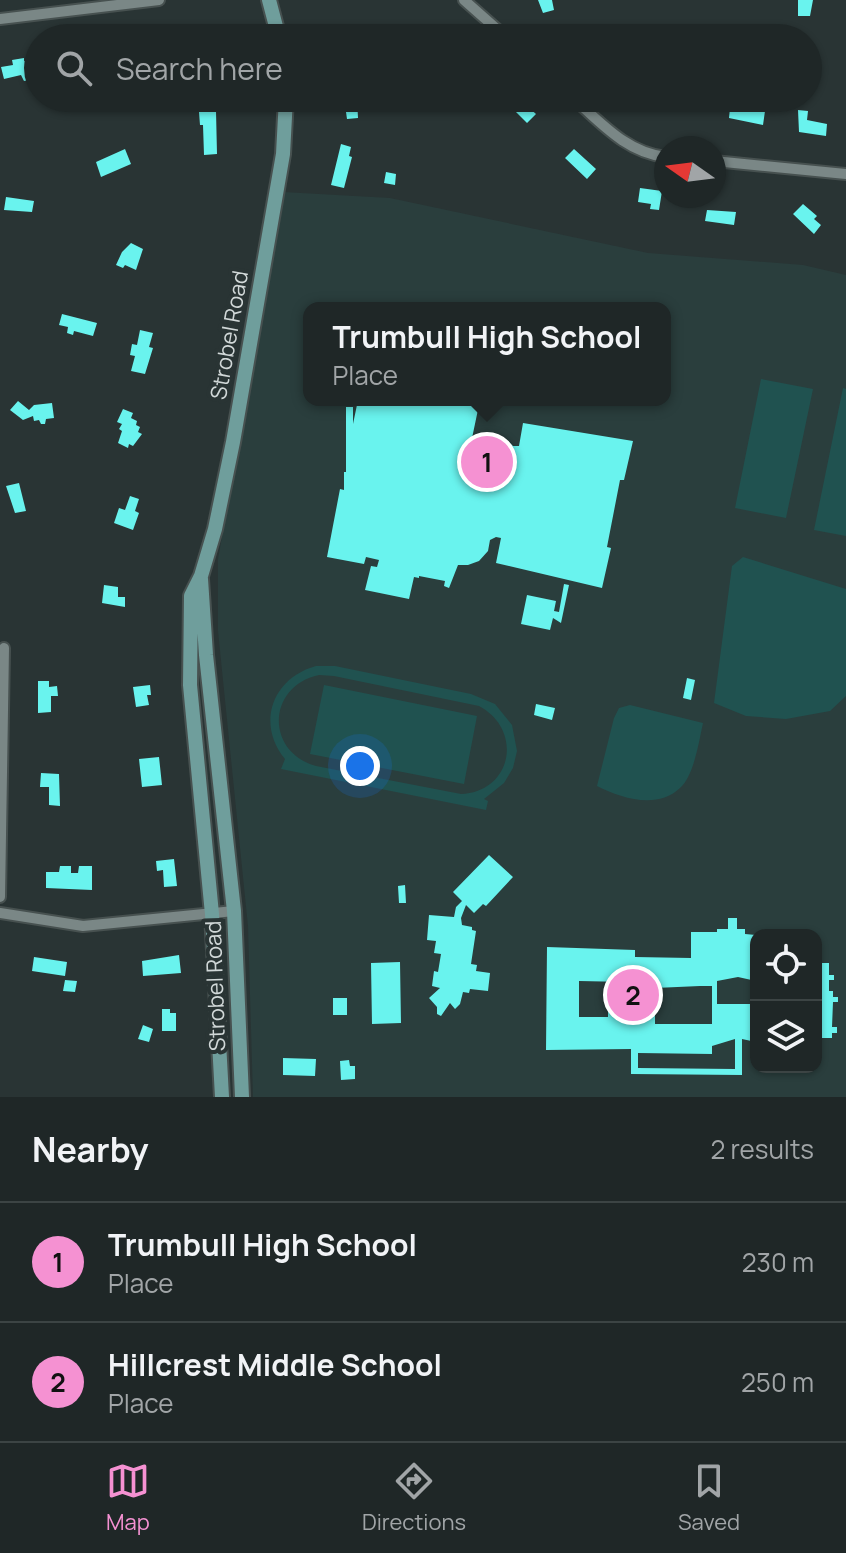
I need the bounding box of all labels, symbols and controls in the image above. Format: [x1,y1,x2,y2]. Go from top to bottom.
search box [24,24,822,112]
icon: search [52,46,96,90]
text: Search here [116,48,283,89]
north arrow [654,136,726,208]
street label: Strobel Road [203,268,255,402]
popup [303,302,671,406]
text: Trumbull High School [332,316,642,357]
text: Place [332,357,398,393]
pin: 1 [461,432,513,492]
your location [340,746,380,786]
street label: Strobel Road [198,920,232,1052]
map controls [750,929,822,1073]
button: locate [750,929,822,1001]
pin: 2 [607,965,659,1025]
button: layers [750,1001,822,1073]
text: Nearby [32,1126,148,1172]
text: 2 results [710,1131,814,1167]
text: Trumbull High School [108,1224,417,1265]
text: 1 [52,1244,64,1280]
text: 230 m [742,1244,814,1280]
text: Place [108,1265,173,1301]
text: Hillcrest Middle School [108,1344,442,1385]
text: 2 [50,1364,66,1400]
text: 250 m [741,1364,814,1400]
text: Place [108,1385,173,1421]
tab: Map [106,1459,150,1537]
tab: Directions [362,1459,466,1537]
tab: Saved [678,1459,740,1537]

